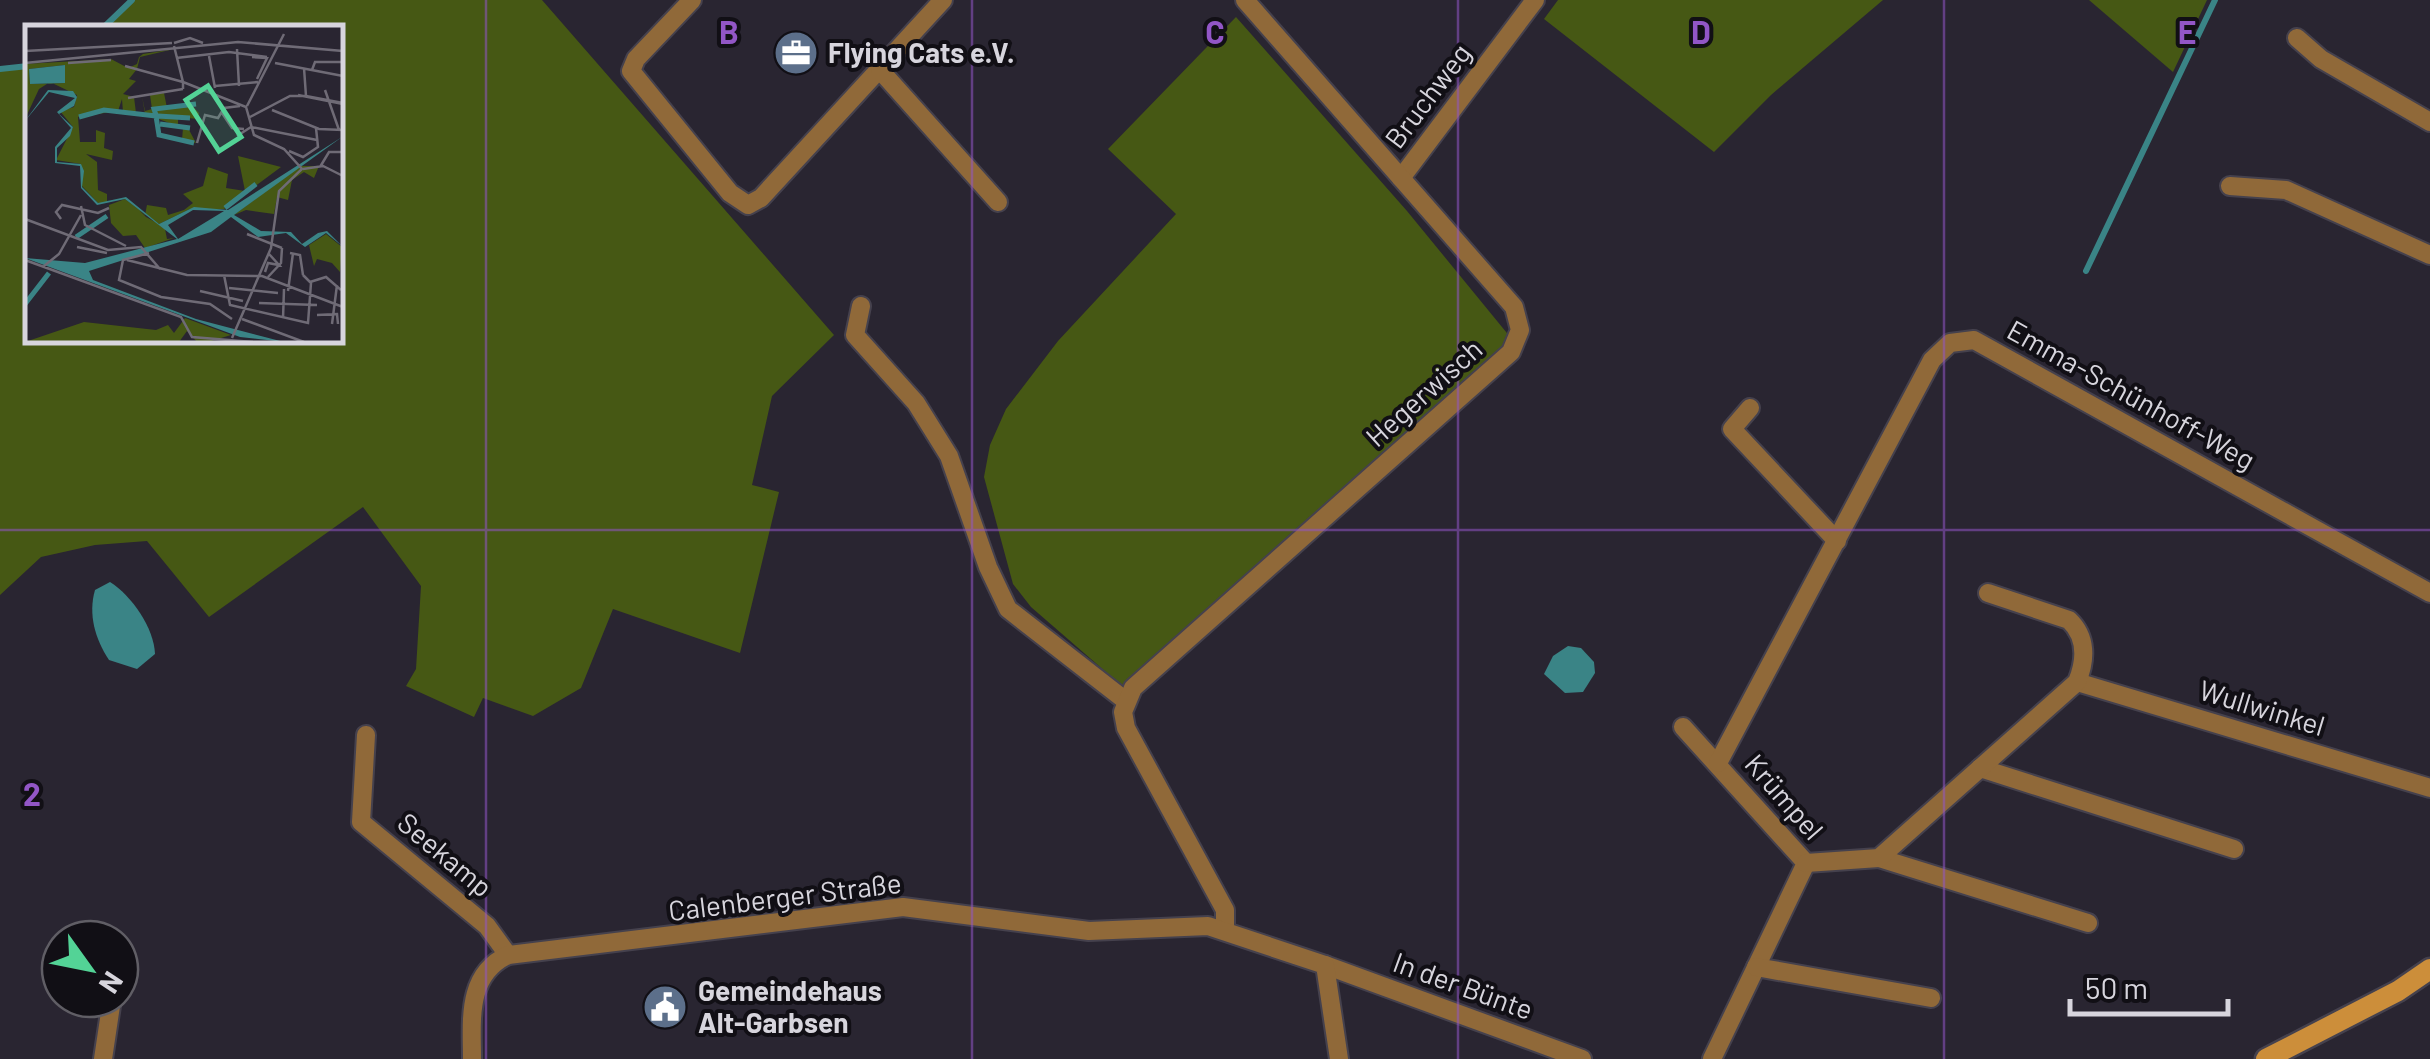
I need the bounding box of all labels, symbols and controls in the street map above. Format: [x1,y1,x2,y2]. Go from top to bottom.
text: B [719,12,739,50]
text: C [1205,12,1225,50]
text: D [1691,12,1711,50]
text: E [2178,12,2196,50]
inset map [25,25,342,342]
office icon: Flying Cats e.V. [773,30,819,76]
place label: Flying Cats e.V. [828,35,1015,69]
street label: Bruchweg [1377,37,1477,154]
street label: Emma-Schünhoff-Weg [2002,312,2261,476]
street label: Hegerwisch [1358,331,1488,453]
street label: Wullwinkel [2195,672,2329,742]
street label: Krümpel [1738,747,1831,846]
text: 2 [23,774,41,812]
street label: Seekamp [391,805,500,904]
street label: Calenberger Straße [666,865,903,927]
north arrow [40,919,140,1019]
street label: In der Bünte [1389,944,1538,1026]
scale bar [2070,954,2228,1016]
text: N [92,966,131,1000]
text: 50 m [2085,969,2148,1005]
place label: Gemeindehaus Alt-Garbsen [698,973,882,1039]
public building icon: Gemeindehaus Alt-Garbsen [642,984,688,1030]

